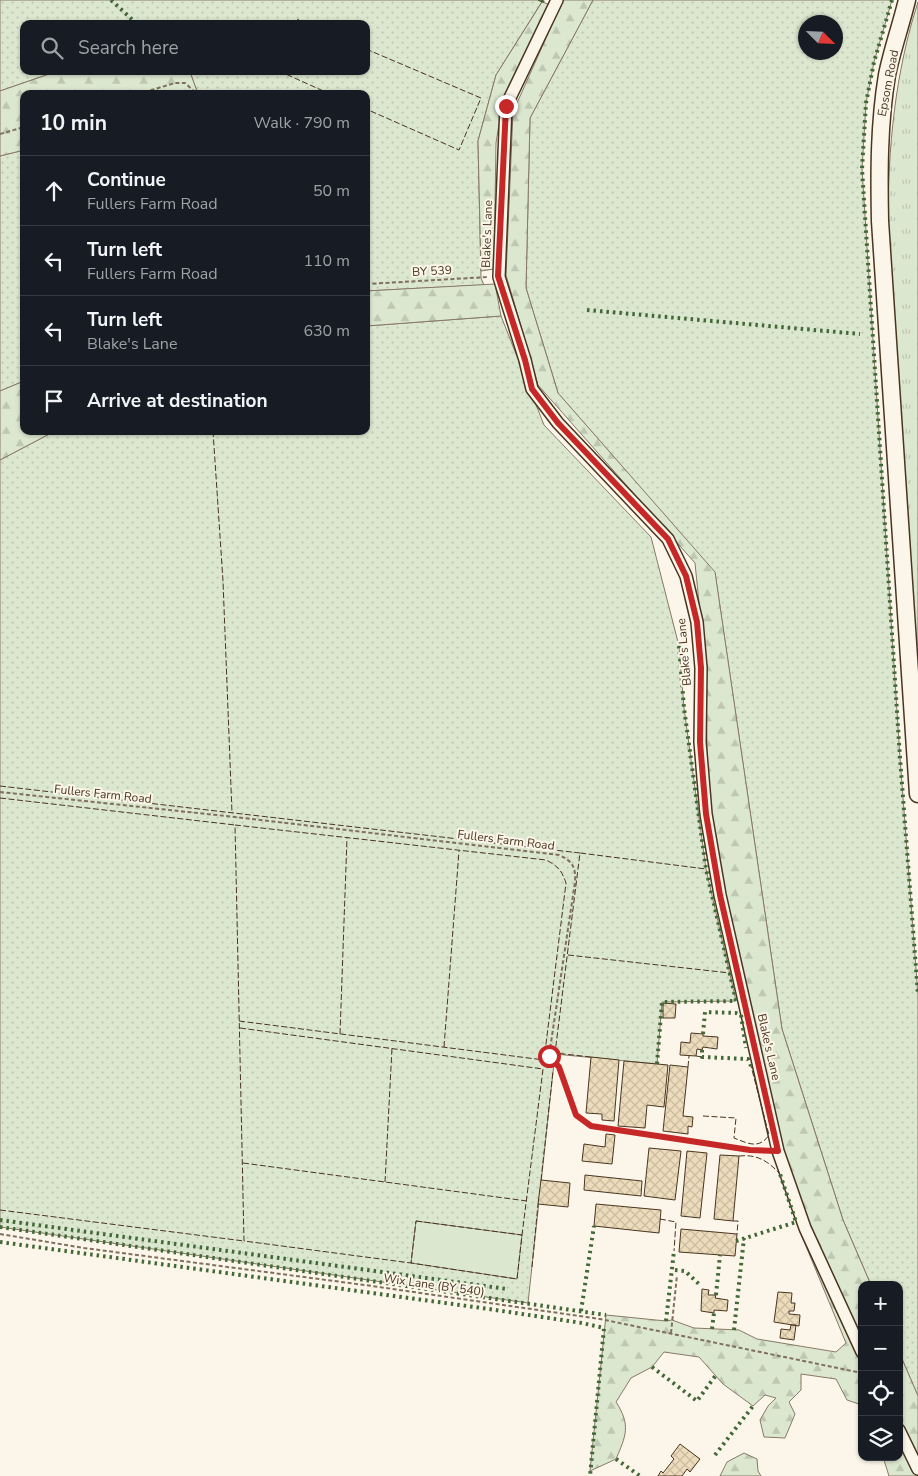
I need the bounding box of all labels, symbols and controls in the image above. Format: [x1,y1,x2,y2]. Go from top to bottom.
north arrow [798,15,843,60]
search box [20,20,370,75]
icon: search [38,34,66,62]
text: Search here [78,35,179,61]
street label: Epsom Road [874,48,902,118]
route end [495,95,518,118]
text: 10 min [40,109,107,137]
text: Walk · 790 m [254,112,350,134]
text: Continue [87,167,166,193]
icon: ahead [40,177,68,205]
text: 50 m [313,180,350,202]
text: Fullers Farm Road [87,193,218,215]
street label: Blake's Lane [478,200,496,268]
text: Turn left [87,237,162,263]
icon: left [40,247,68,275]
text: 110 m [303,250,350,272]
street label: BY 539 [412,262,452,280]
text: Fullers Farm Road [87,263,218,285]
text: Turn left [87,307,162,333]
icon: left [40,317,68,345]
text: 630 m [303,320,350,342]
text: Blake's Lane [87,333,177,355]
icon: arrive [40,387,68,415]
text: Arrive at destination [87,388,268,414]
street label: Blake's Lane [673,618,695,686]
street label: Fullers Farm Road [53,781,153,807]
street label: Fullers Farm Road [456,826,556,854]
street label: Blake's Lane [754,1012,784,1082]
route start [538,1045,561,1068]
street label: Wix Lane (BY 540) [382,1270,486,1300]
map controls [858,1281,903,1461]
button: + [858,1281,903,1326]
button: − [858,1326,903,1371]
button: locate [858,1371,903,1416]
button: layers [858,1416,903,1461]

